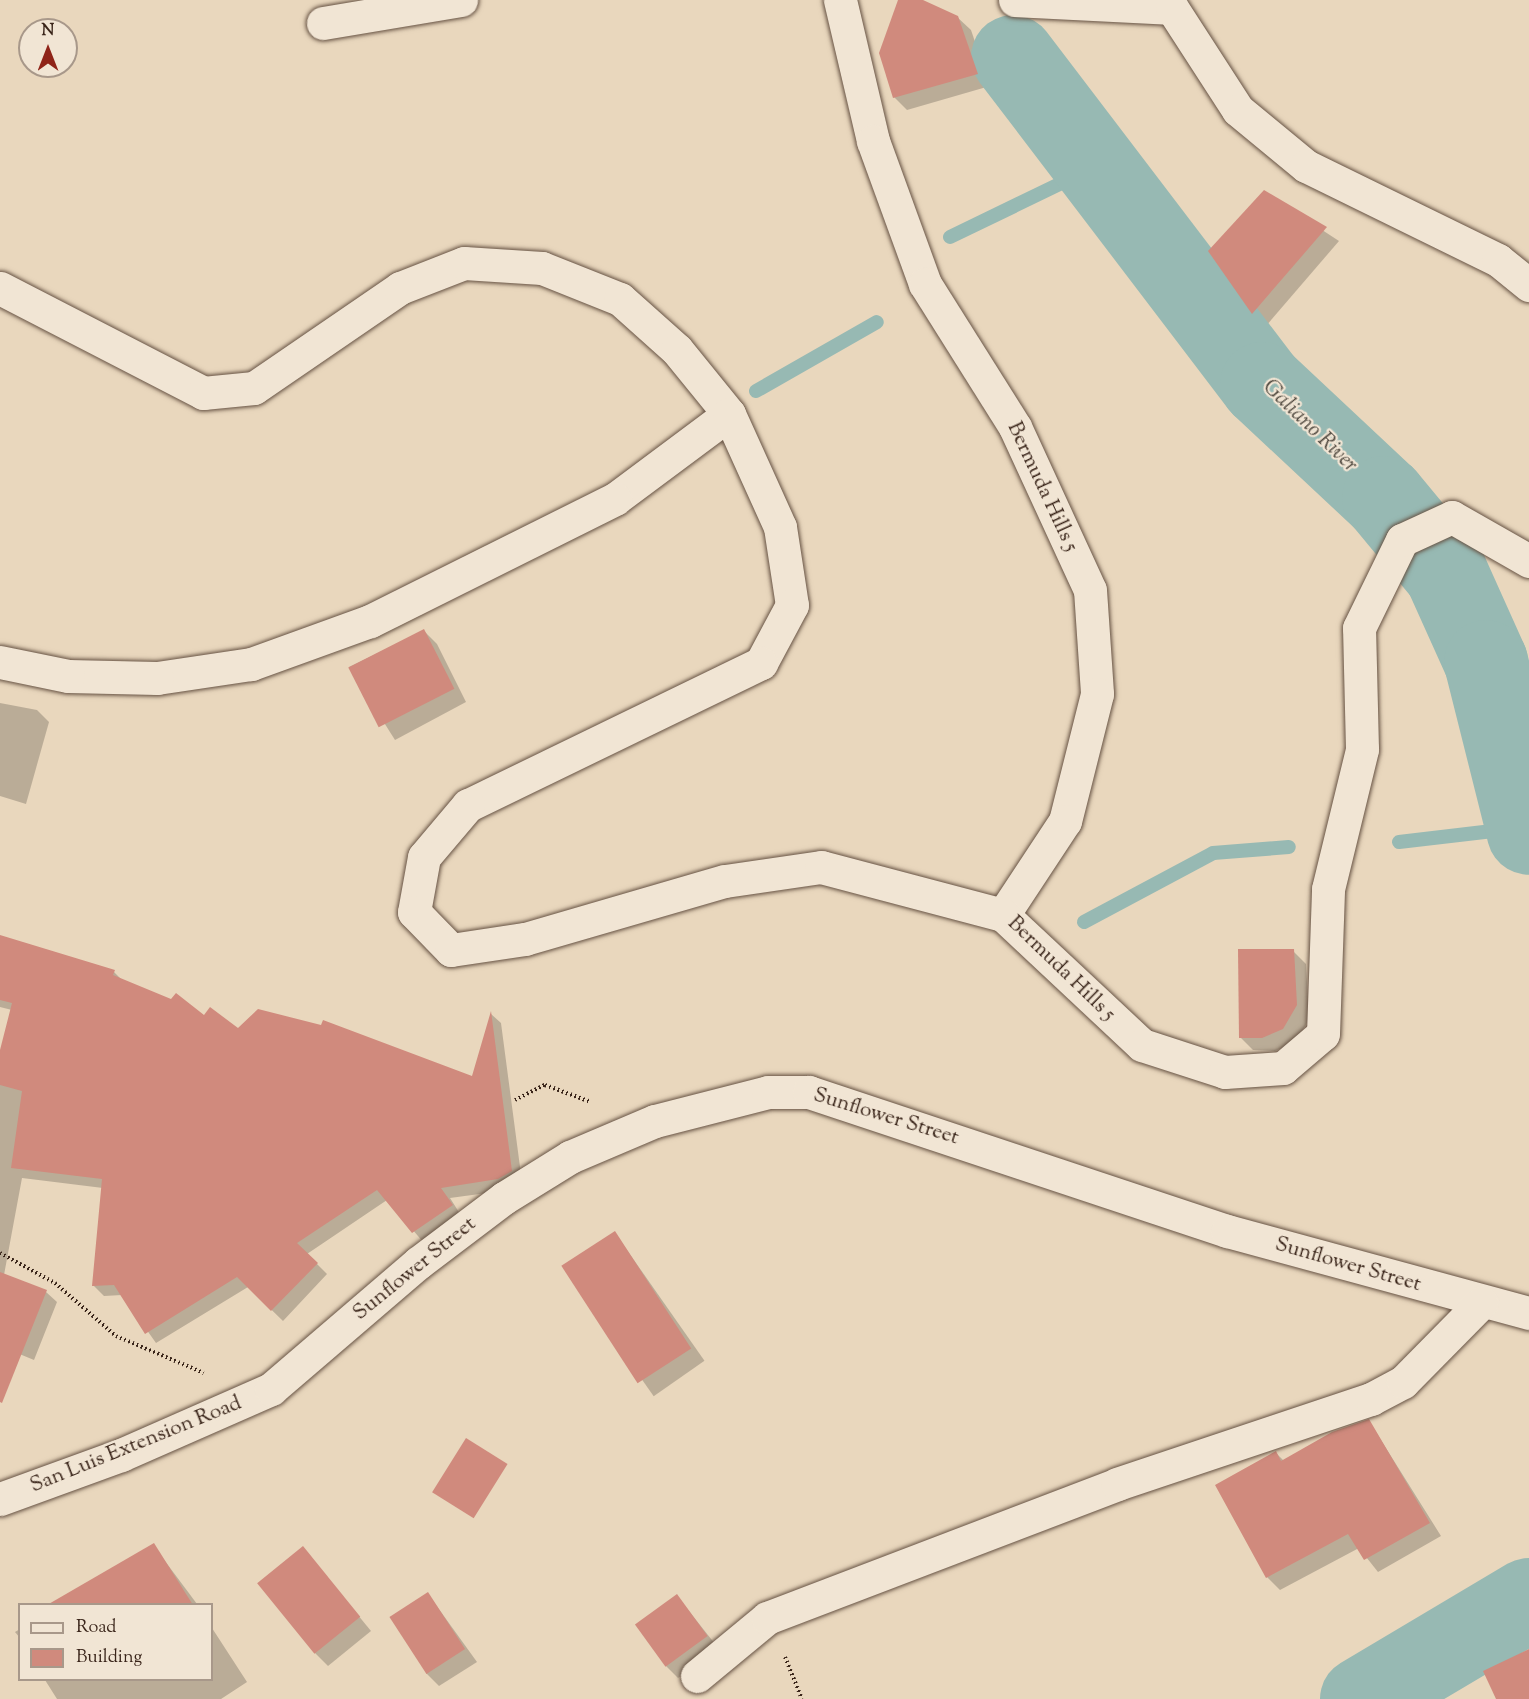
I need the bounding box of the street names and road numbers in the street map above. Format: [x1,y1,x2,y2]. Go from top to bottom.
street label: Bermuda Hills 5 [1001,418,1083,556]
street label: Bermuda Hills 5 [1002,911,1120,1027]
street label: Sunflower Street [810,1083,962,1151]
street label: Sunflower Street [348,1212,482,1326]
street label: Sunflower Street [1272,1232,1424,1298]
street label: San Luis Extension Road [27,1391,245,1499]

